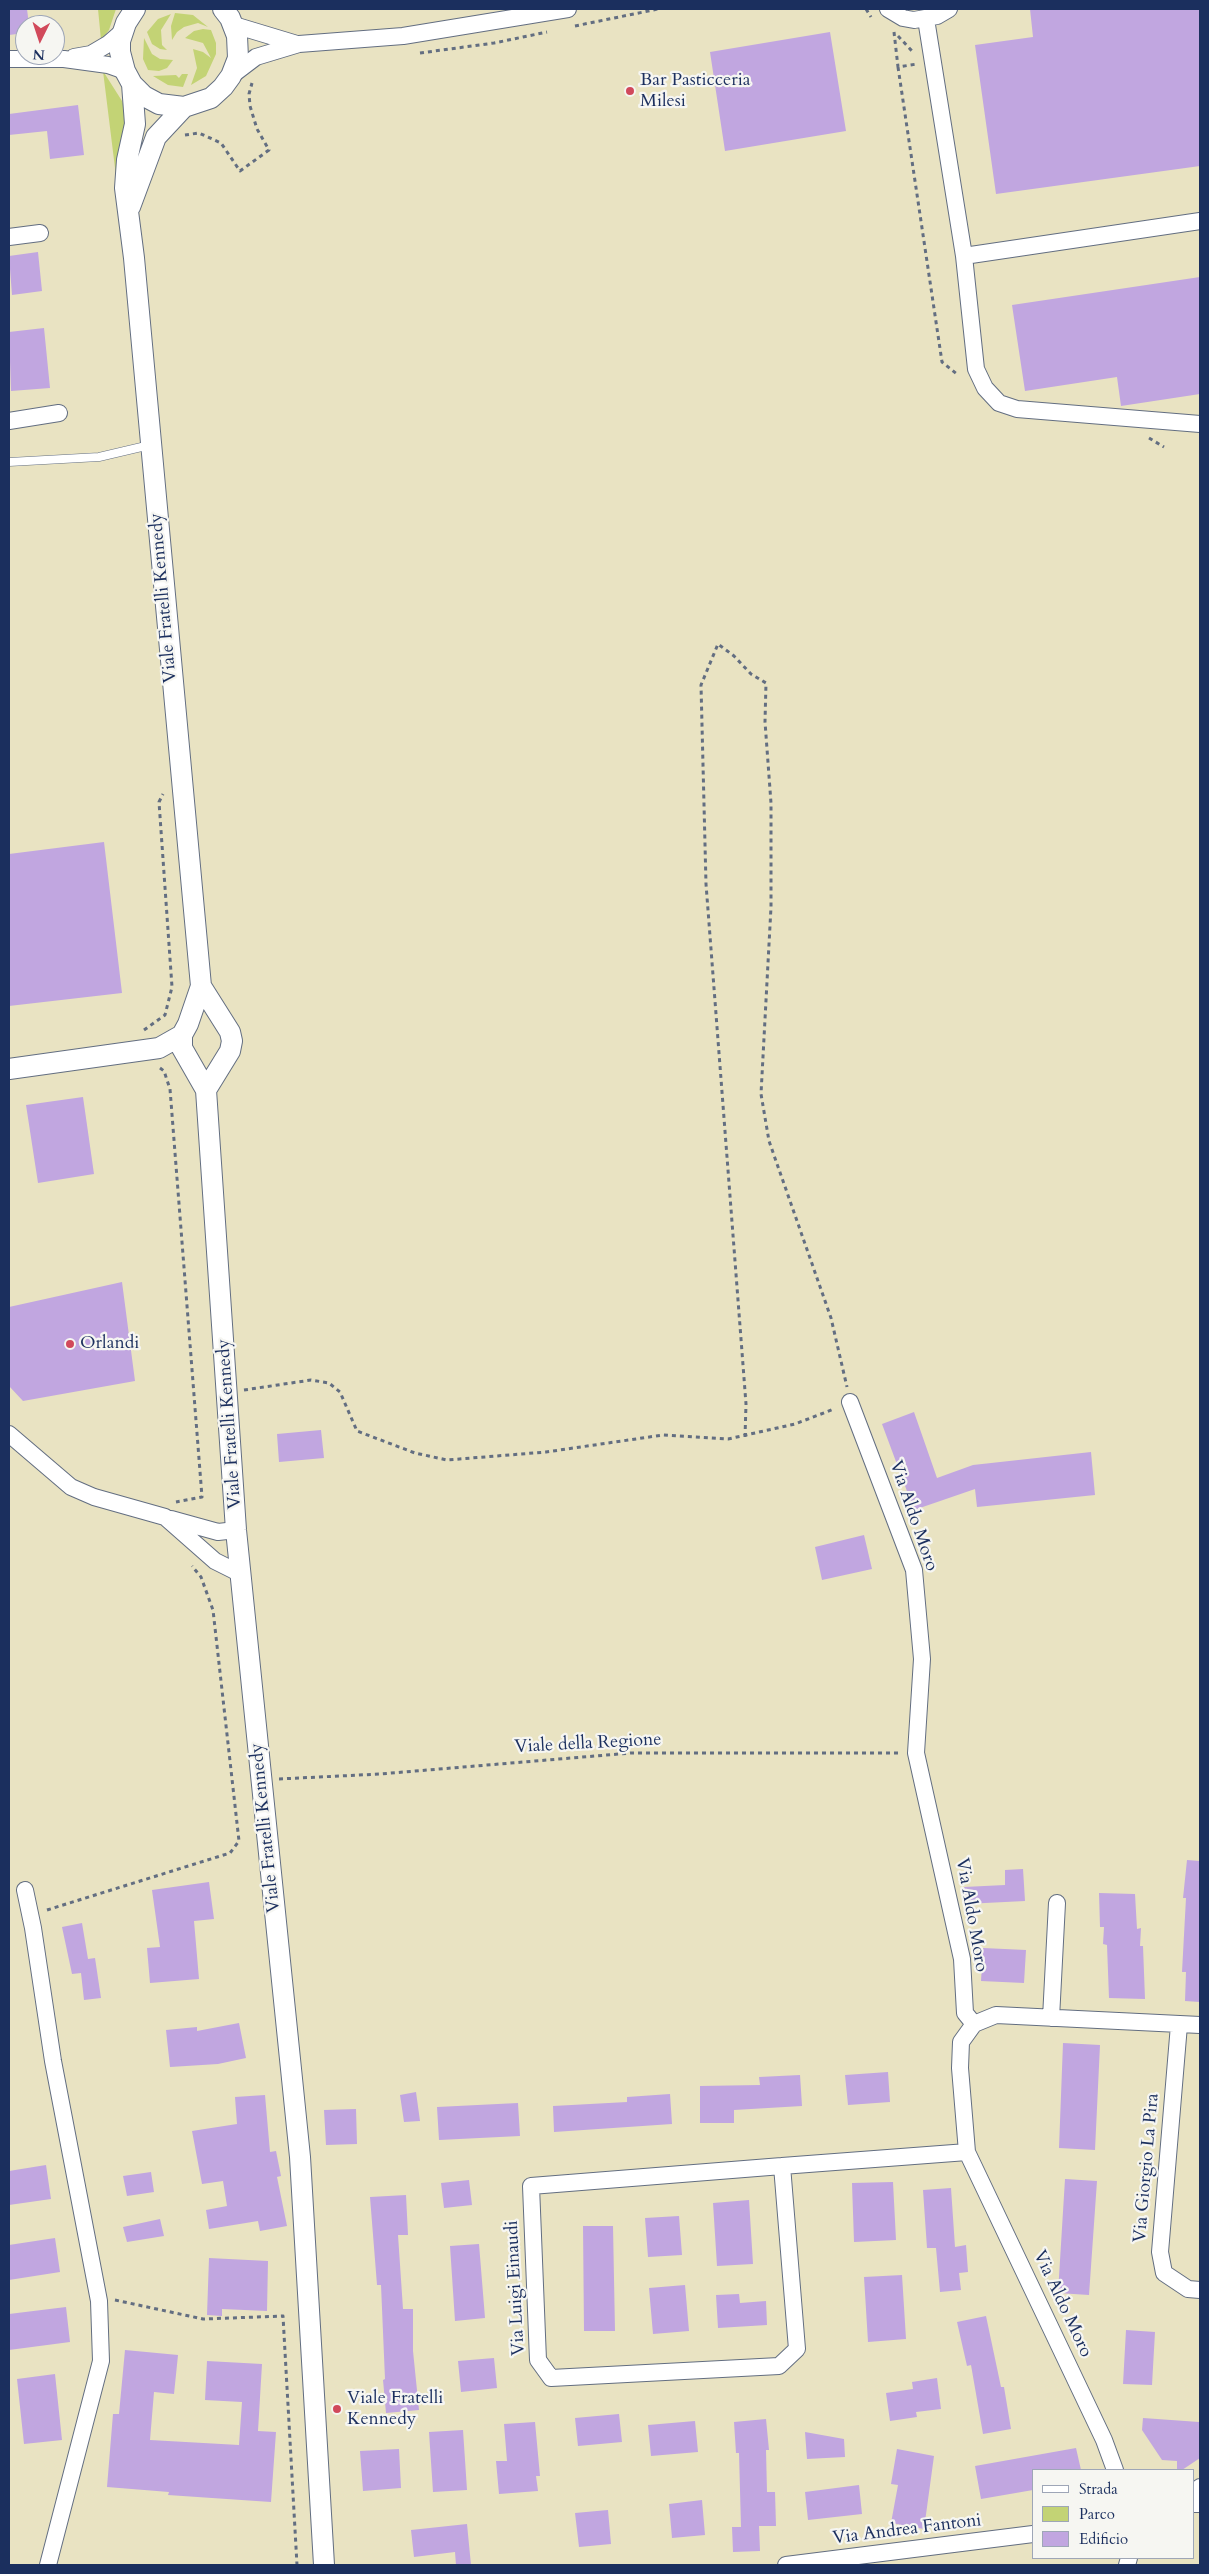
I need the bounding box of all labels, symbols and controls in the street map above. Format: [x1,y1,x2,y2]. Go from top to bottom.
north arrow [15,15,65,65]
text: N [32,45,46,64]
place label: Bar Pasticceria Milesi [640,70,751,112]
marker: Bar Pasticceria Milesi [624,85,636,97]
street label: Viale Fratelli Kennedy [146,512,182,684]
place label: Orlandi [80,1333,139,1355]
marker: Orlandi [64,1338,76,1350]
street label: Viale Fratelli Kennedy [213,1338,247,1510]
street label: Via Aldo Moro [884,1458,942,1574]
street label: Viale della Regione [514,1729,662,1759]
street label: Viale Fratelli Kennedy [246,1742,286,1914]
street label: Via Aldo Moro [950,1856,992,1974]
street label: Via Giorgio La Pira [1130,2092,1164,2244]
street label: Via Luigi Einaudi [502,2220,530,2356]
street label: Via Aldo Moro [1028,2247,1096,2361]
place label: Viale Fratelli Kennedy [347,2388,443,2430]
marker: Viale Fratelli Kennedy [331,2403,343,2415]
legend [1032,2469,1194,2559]
text: Strada [1079,2479,1118,2499]
text: Parco [1079,2504,1115,2524]
street label: Via Andrea Fantoni [831,2510,983,2550]
text: Edificio [1079,2529,1128,2549]

